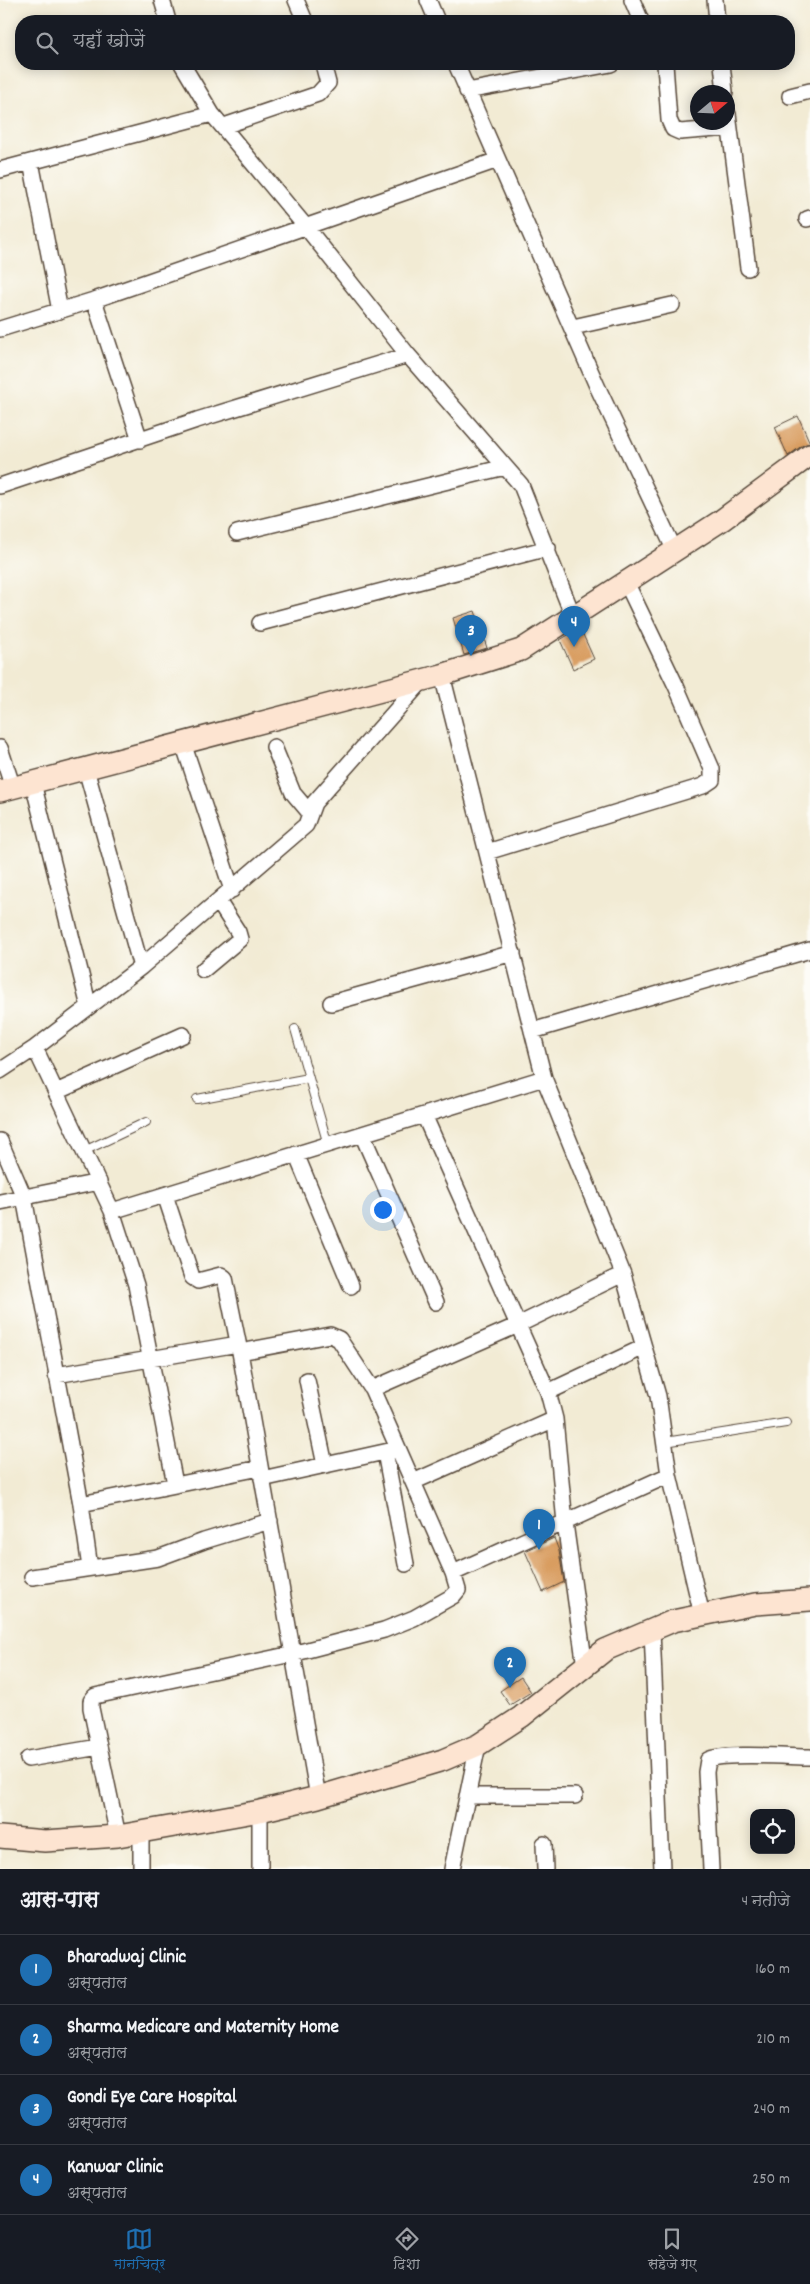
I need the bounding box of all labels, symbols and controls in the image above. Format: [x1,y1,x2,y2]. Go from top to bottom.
search box [15,15,795,70]
icon: search [33,29,61,57]
text: यहाँ खोजें [73,29,145,56]
north arrow [690,85,735,130]
pin: 4 [558,606,590,647]
pin: 3 [455,615,487,656]
your location [370,1197,396,1223]
pin: 1 [523,1509,555,1550]
pin: 2 [494,1647,526,1688]
map controls [750,1809,795,1854]
button: locate [750,1809,795,1854]
text: आस-पास [20,1887,99,1917]
text: 4 नतीजे [742,1890,790,1913]
text: Bharadwaj Clinic [67,1945,186,1972]
text: 1 [34,1958,38,1981]
text: 160 m [755,1958,790,1981]
text: अस्पताल [67,1972,127,1995]
text: Sharma Medicare and Maternity Home [67,2015,339,2042]
text: 2 [33,2028,40,2051]
text: 210 m [756,2028,790,2051]
text: अस्पताल [67,2042,127,2065]
text: Gondi Eye Care Hospital [67,2085,237,2112]
text: 3 [32,2098,40,2121]
text: 240 m [753,2098,790,2121]
text: अस्पताल [67,2112,127,2135]
text: Kanwar Clinic [67,2155,163,2182]
text: 4 [33,2168,39,2191]
text: 250 m [752,2168,790,2191]
text: अस्पताल [67,2182,127,2205]
tab: मानचित्र [114,2225,165,2275]
tab: दिशा [393,2225,421,2275]
tab: सहेजे गए [648,2225,696,2275]

